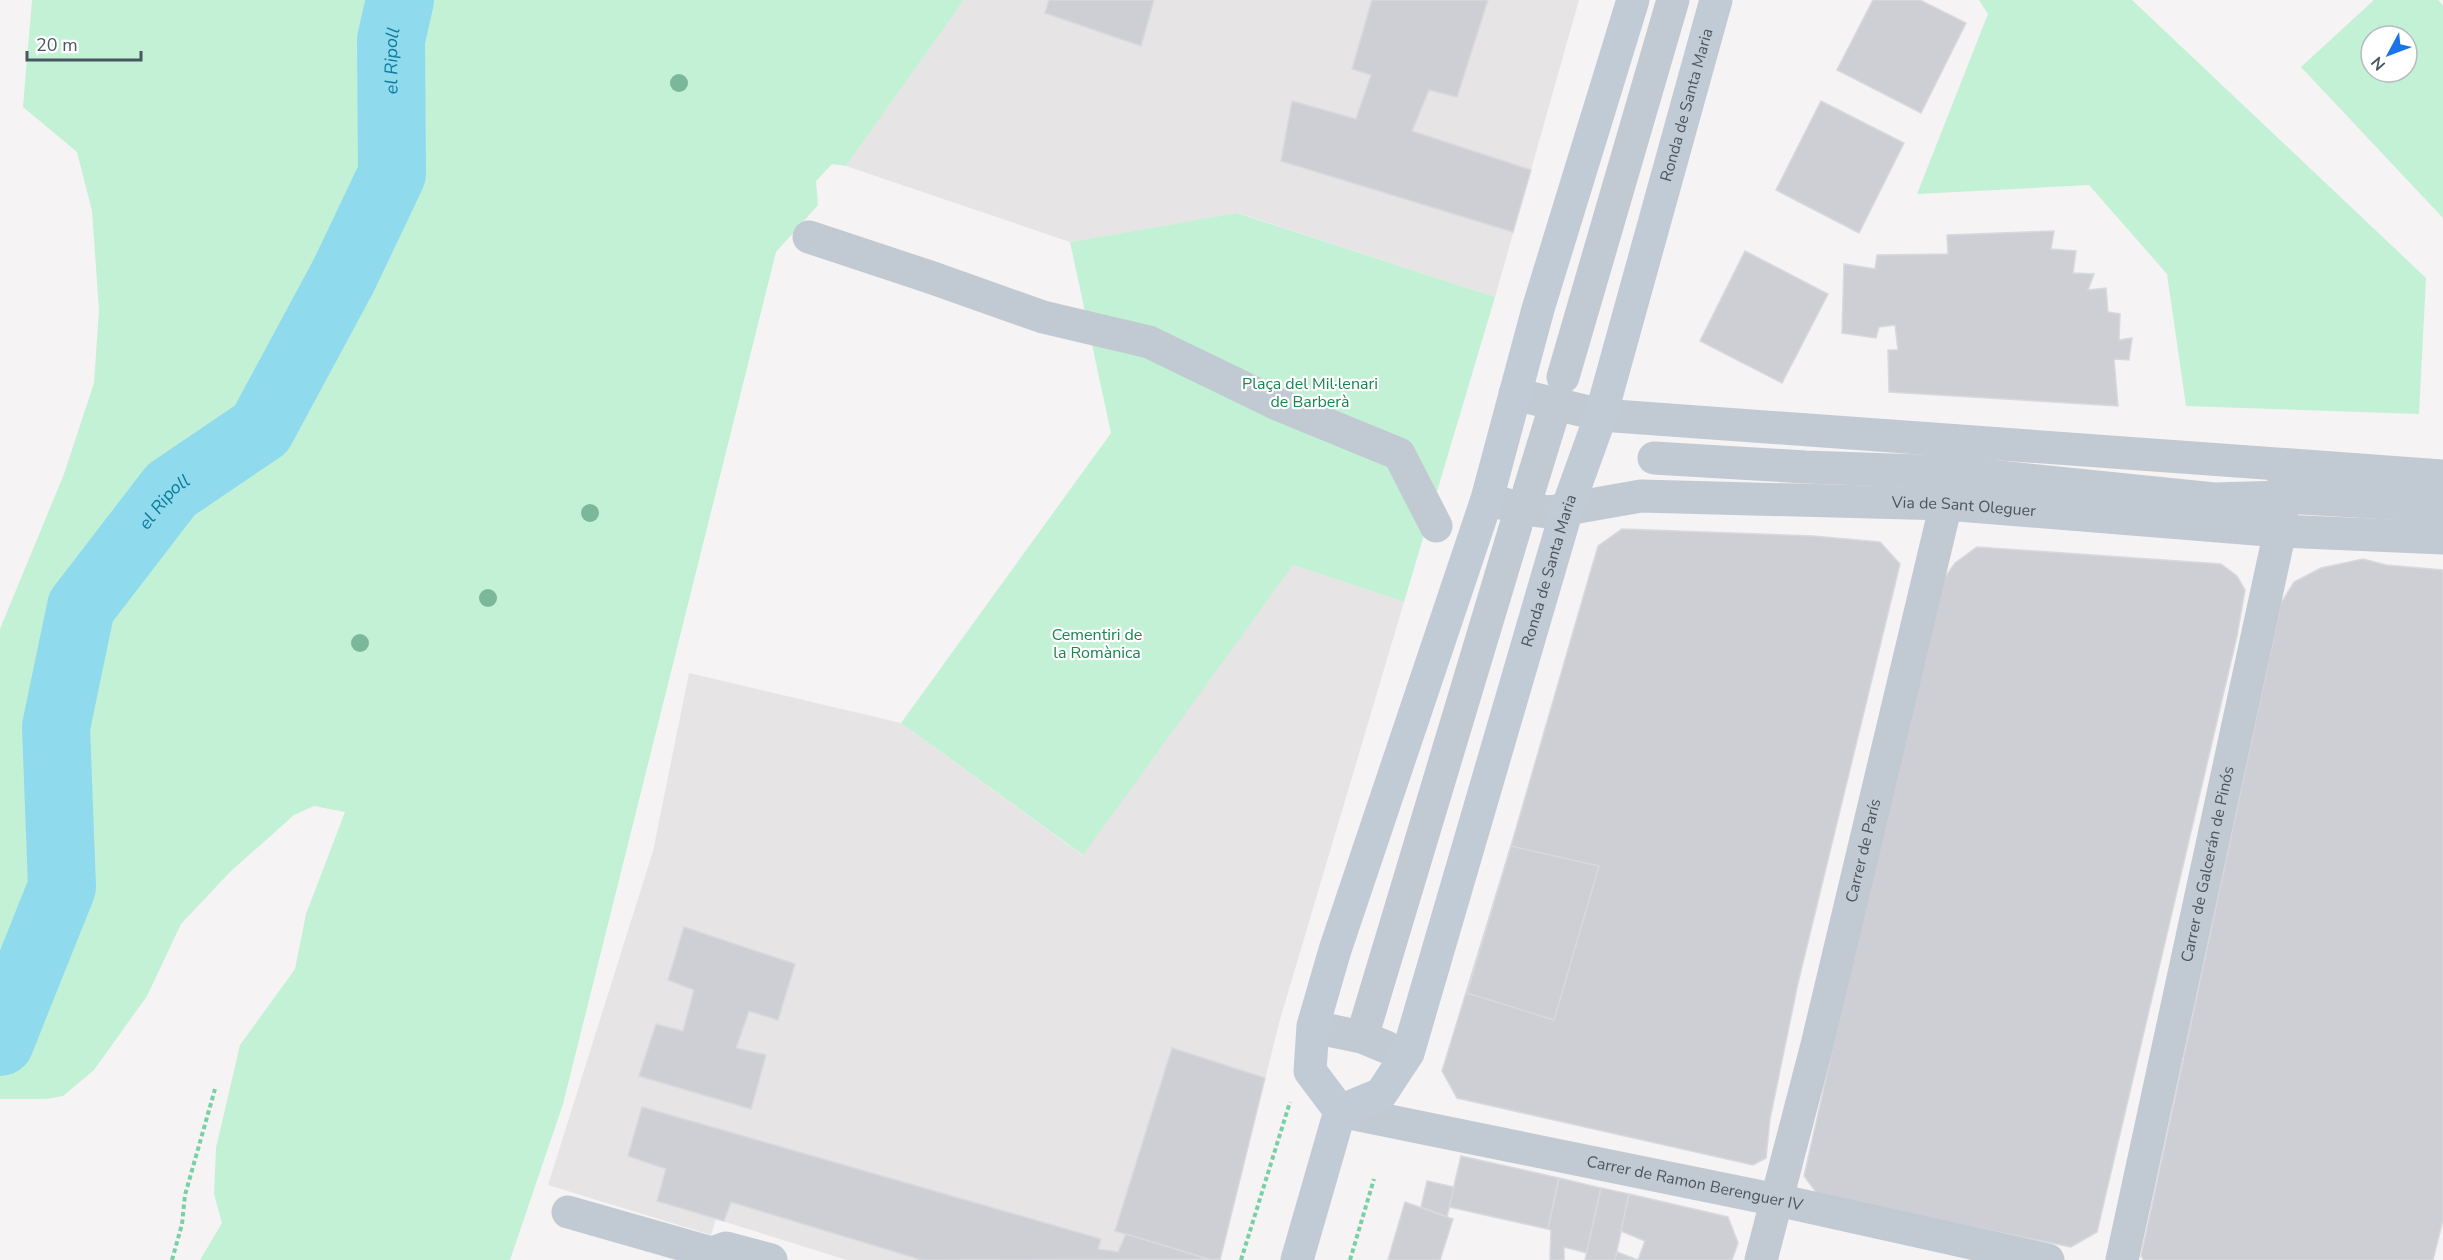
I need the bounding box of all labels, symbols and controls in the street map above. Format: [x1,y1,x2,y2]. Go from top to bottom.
scale bar [27,24,141,62]
north arrow [2359,24,2419,84]
water label: el Ripoll [379,25,406,94]
street label: Ronda de Santa Maria [1655,26,1719,184]
text: 20 m [36,33,78,57]
text: N [2366,51,2391,75]
park label: Plaça del Mil·lenari de Barberà [1242,373,1378,413]
water label: el Ripoll [133,469,194,534]
street label: Ronda de Santa Maria [1516,491,1582,650]
street label: Via de Sant Oleguer [1890,492,2037,522]
park label: Cementiri de la Romànica [1052,624,1142,664]
street label: Carrer de Galcerán de Pinós [2176,764,2240,964]
street label: Carrer de París [1840,796,1886,905]
street label: Carrer de Ramon Berenguer IV [1585,1150,1806,1217]

